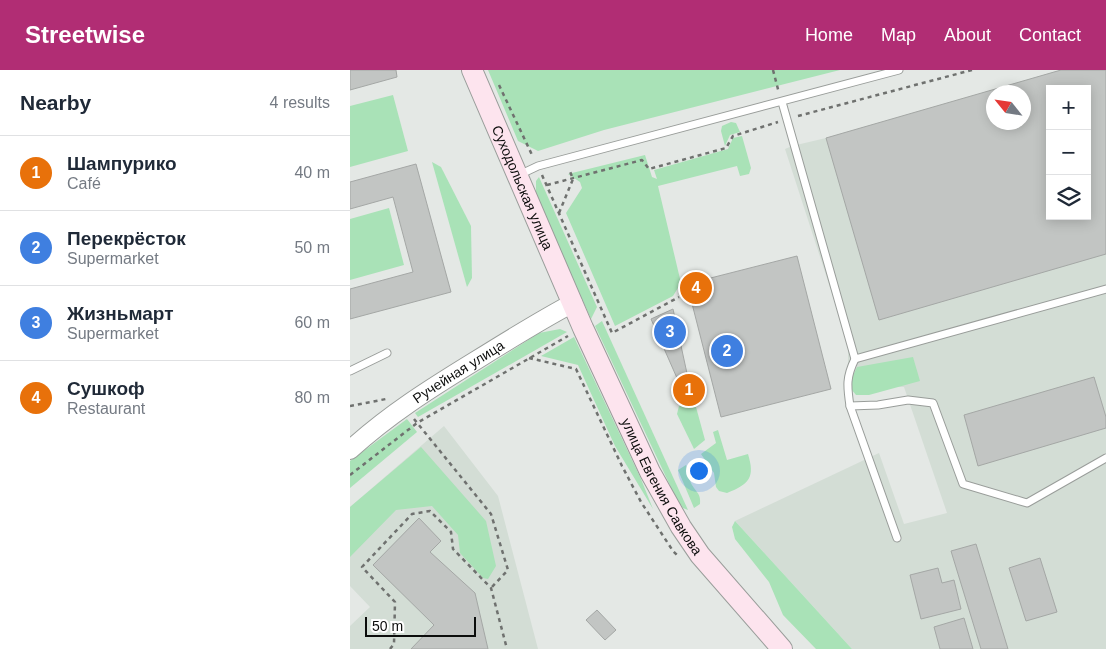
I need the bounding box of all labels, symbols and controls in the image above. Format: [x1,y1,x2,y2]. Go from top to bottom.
text: Streetwise [25,21,145,48]
text: Home [805,25,853,45]
text: Map [881,25,916,45]
text: About [944,25,991,45]
text: Contact [1019,25,1081,45]
north arrow [986,85,1031,130]
map controls [1046,85,1091,220]
button: + [1046,85,1091,130]
text: Nearby [20,91,91,114]
text: 4 results [270,94,330,111]
street label: Суходольская улица [489,123,556,252]
button: − [1046,130,1091,175]
text: Шампурико [67,153,177,174]
text: 1 [32,164,40,181]
text: 40 m [294,164,330,181]
text: Café [67,175,101,192]
button: layers [1046,175,1091,220]
text: Перекрёсток [67,228,186,249]
text: 2 [32,239,40,256]
text: 50 m [294,239,330,256]
text: Supermarket [67,250,159,267]
pin: 4 [680,269,712,307]
text: Жизньмарт [67,303,174,324]
pin: 3 [654,313,686,351]
text: 3 [32,314,40,331]
text: 60 m [294,314,330,331]
text: Supermarket [67,325,159,342]
pin: 2 [711,332,743,370]
street label: Ручейная улица [410,337,507,406]
pin: 1 [673,371,705,409]
text: Сушкоф [67,378,145,399]
text: 4 [32,389,40,406]
text: 80 m [294,389,330,406]
text: Restaurant [67,400,145,417]
street label: улица Евгения Савкова [618,416,706,558]
your location [686,458,712,484]
scale bar [365,614,476,637]
text: 50 m [372,618,403,634]

